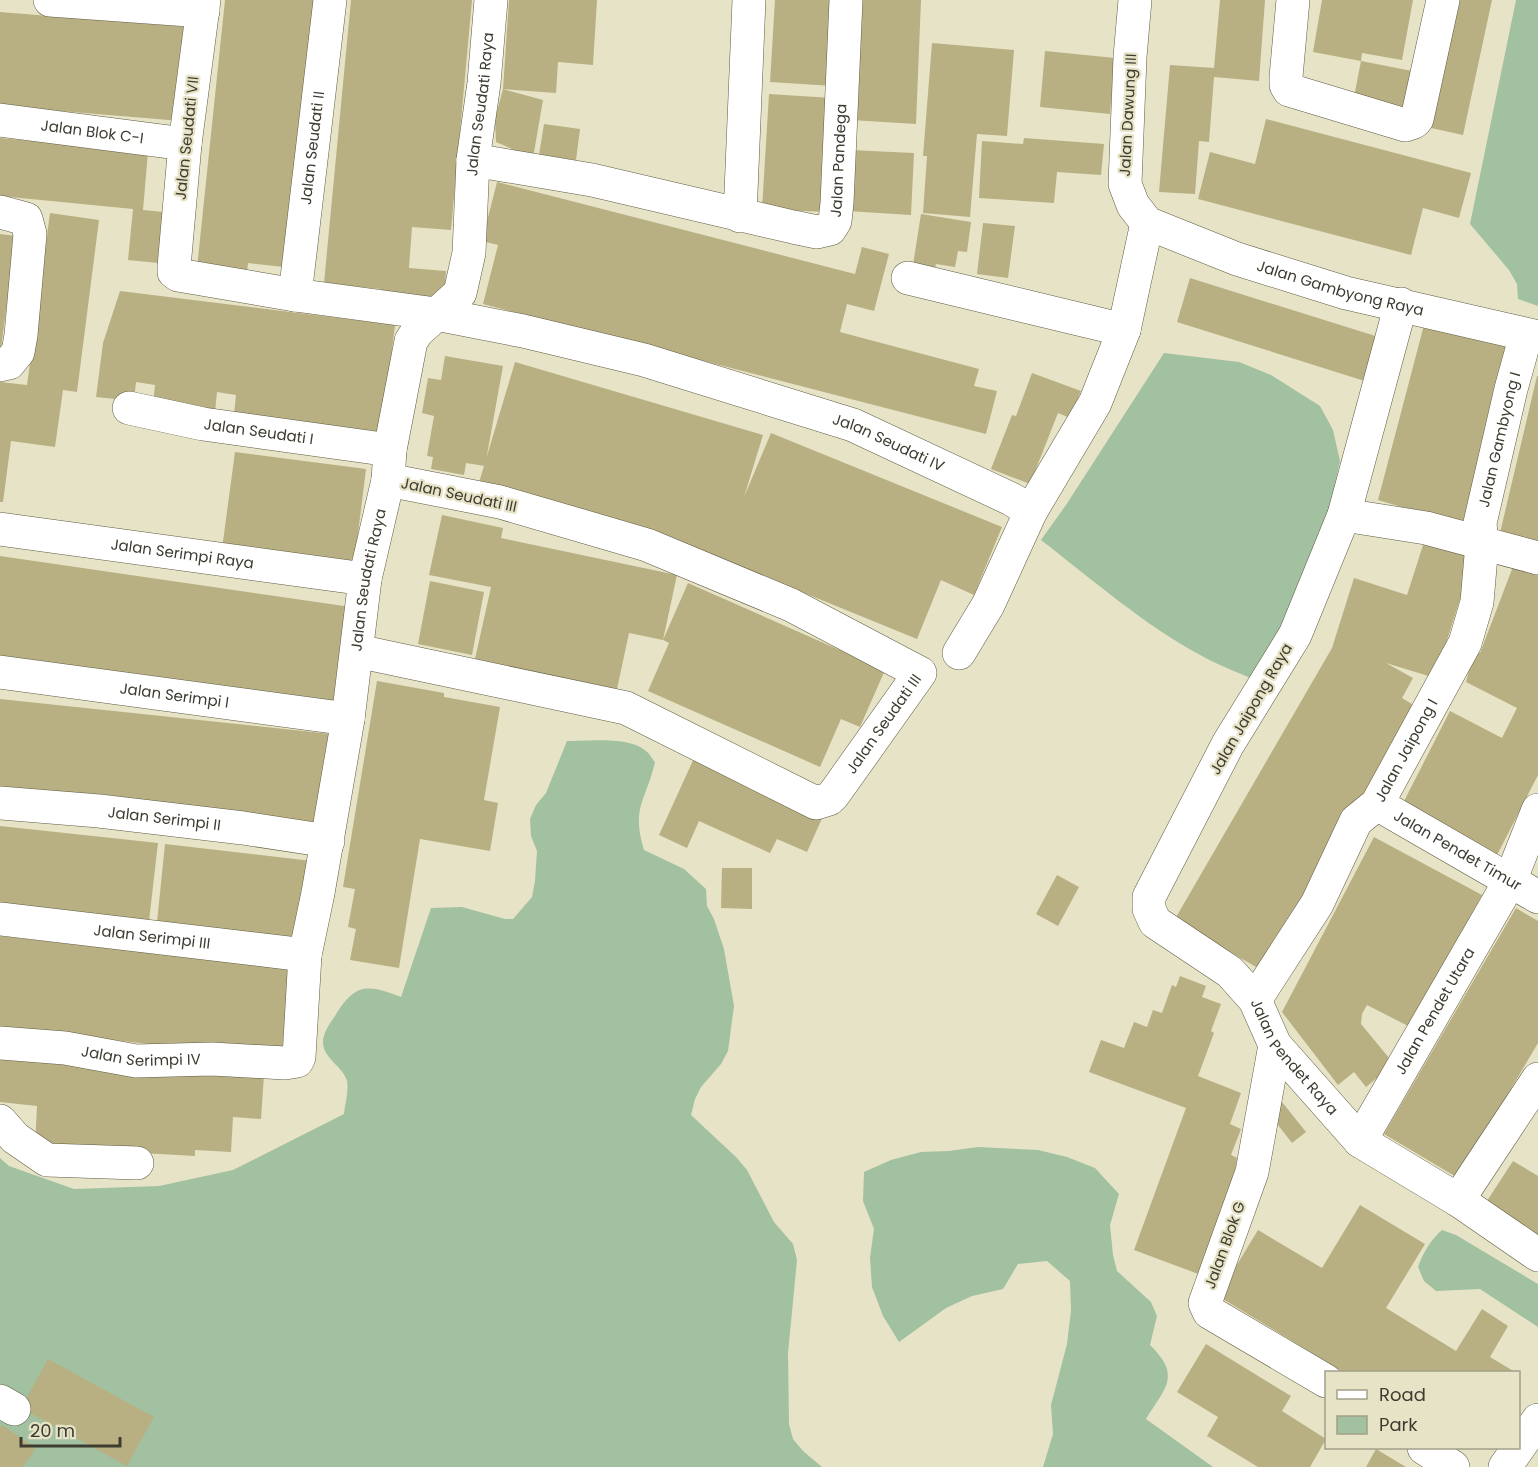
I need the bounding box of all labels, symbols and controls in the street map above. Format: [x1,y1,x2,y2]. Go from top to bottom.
street label: Jalan Seudati Raya [461,32,498,177]
street label: Jalan Dawung III [1114,53,1141,177]
street label: Jalan Seudati VII [170,75,203,201]
street label: Jalan Seudati II [295,90,329,206]
street label: Jalan Pandega [824,103,851,218]
street label: Jalan Blok C-I [40,114,145,149]
street label: Jalan Gambyong Raya [1254,255,1426,321]
street label: Jalan Gambyong I [1473,369,1525,509]
street label: Jalan Seudati IV [830,408,948,476]
street label: Jalan Seudati I [203,413,315,449]
street label: Jalan Seudati III [399,472,519,517]
street label: Jalan Seudati Raya [345,506,391,652]
street label: Jalan Serimpi Raya [110,533,255,574]
street label: Jalan Jaipong Raya [1204,639,1297,778]
street label: Jalan Seudati III [841,670,926,778]
street label: Jalan Serimpi I [119,677,230,713]
street label: Jalan Jaipong I [1369,695,1443,806]
street label: Jalan Serimpi II [107,801,222,835]
street label: Jalan Pendet Timur [1390,805,1526,896]
street label: Jalan Serimpi III [92,919,212,954]
street label: Jalan Pendet Utara [1390,943,1480,1078]
street label: Jalan Pendet Raya [1246,995,1343,1119]
street label: Jalan Serimpi IV [80,1040,201,1071]
street label: Jalan Blok G [1199,1198,1250,1291]
legend [1325,1371,1520,1449]
text: Road [1379,1382,1426,1407]
scale bar [21,1410,120,1448]
text: Park [1379,1412,1418,1437]
text: 20 m [30,1418,75,1443]

